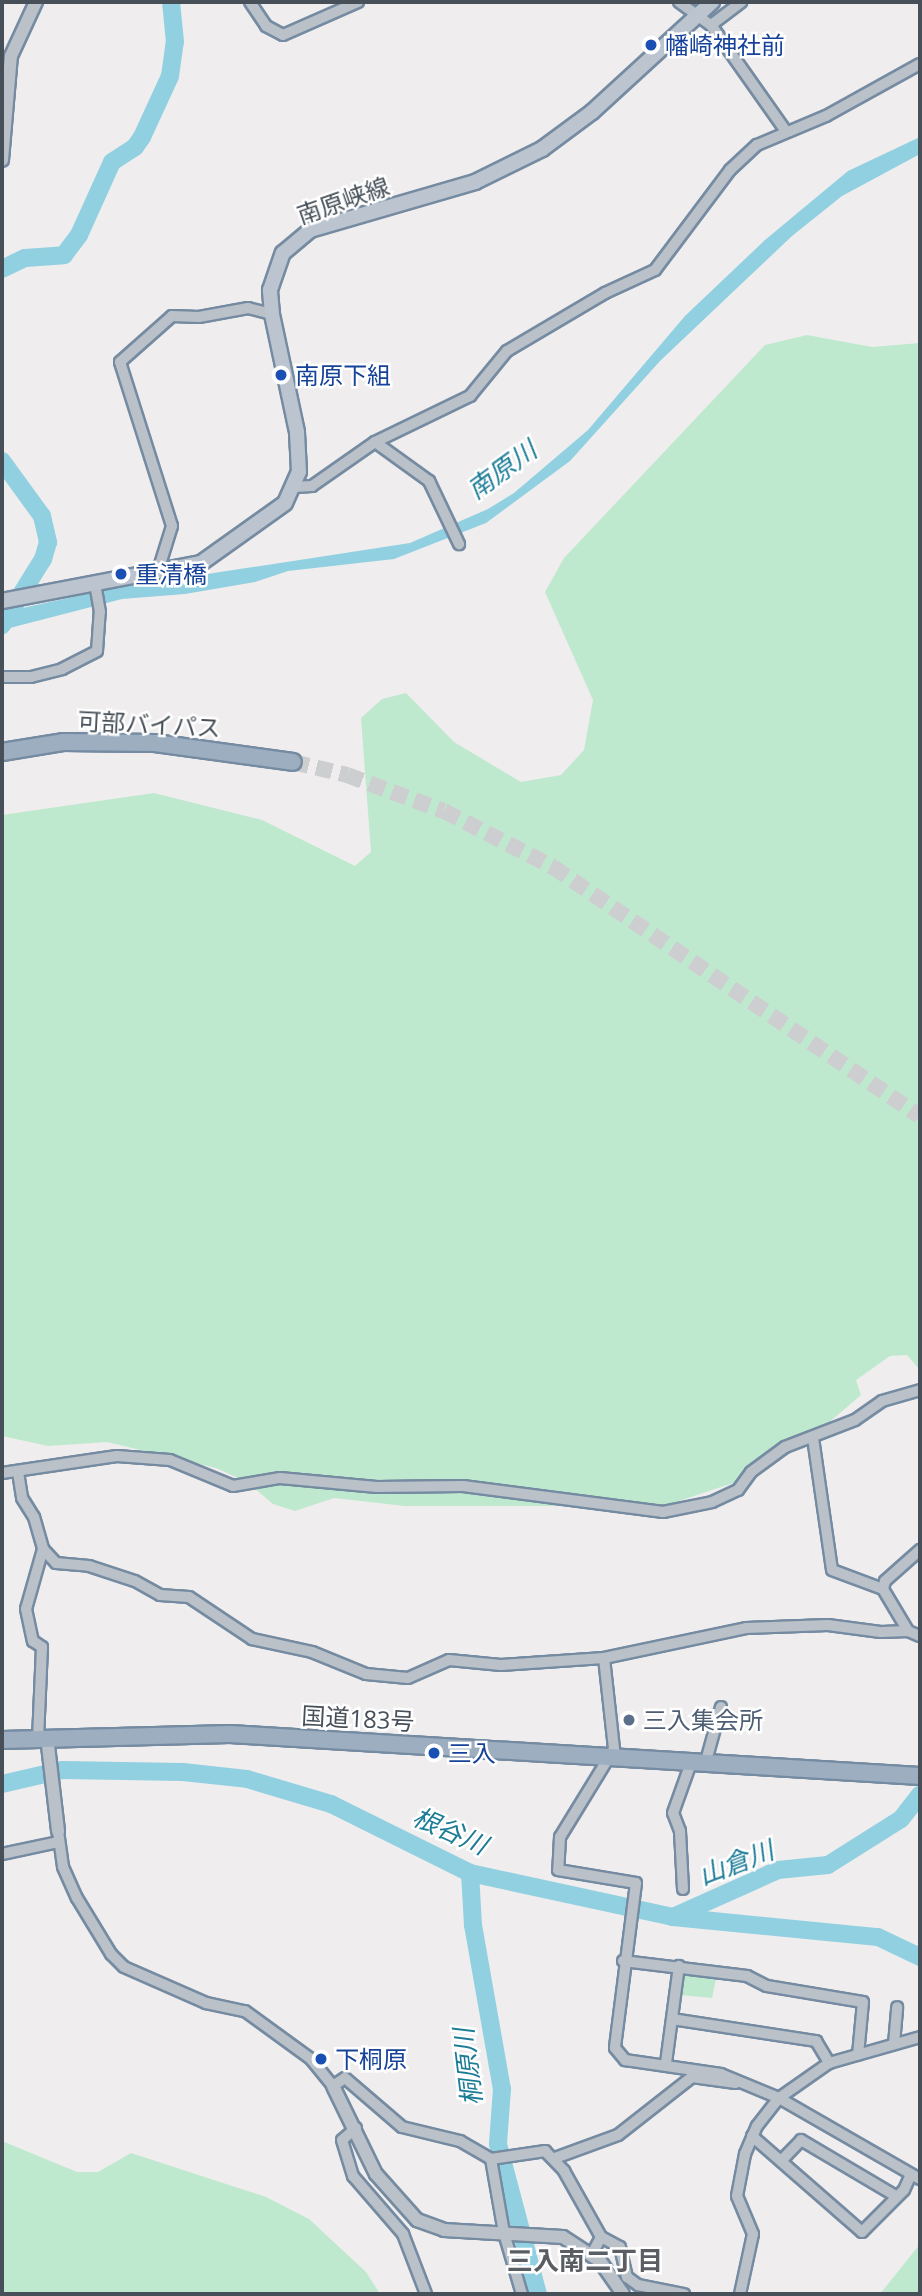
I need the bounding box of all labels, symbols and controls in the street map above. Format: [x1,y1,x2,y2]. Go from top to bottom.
place label: 幡崎神社前 [665,31,785,59]
marker: 幡崎神社前 [643,37,659,53]
street label: 南原峡線 [293,171,393,229]
place label: 南原下組 [295,361,391,389]
marker: 南原下組 [273,367,289,383]
water label: 南原川 [461,434,543,506]
place label: 重清橋 [135,560,207,588]
marker: 重清橋 [113,566,129,582]
street label: 可部バイパス [76,706,222,742]
street label: 国道183号 [301,1701,415,1735]
place label: 三入集会所 [643,1706,763,1734]
marker: 三入集会所 [621,1712,637,1728]
place label: 三入 [448,1739,496,1767]
marker: 三入 [426,1745,442,1761]
water label: 根谷川 [408,1801,492,1861]
water label: 山倉川 [694,1834,778,1892]
water label: 桐原川 [448,2026,488,2108]
place label: 下桐原 [335,2045,407,2073]
marker: 下桐原 [313,2051,329,2067]
district label: 三入南二丁目 [507,2245,663,2277]

